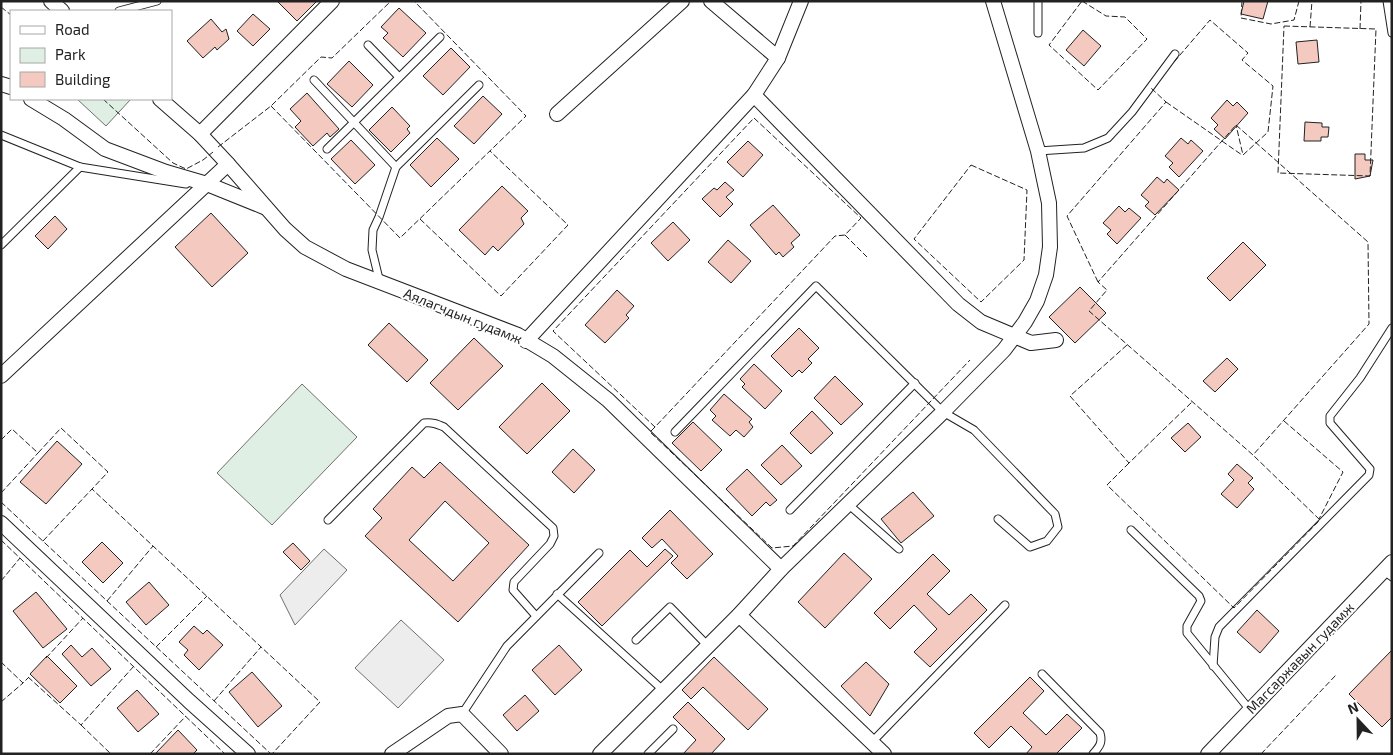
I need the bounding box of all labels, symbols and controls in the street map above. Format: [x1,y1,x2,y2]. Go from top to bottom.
legend [10,10,172,100]
text: Road [55,20,90,38]
text: Park [55,45,86,63]
text: Building [55,70,111,88]
street label: Аялагчдын гудамж [401,284,525,347]
street label: Магсаржавын гудамж [1242,599,1357,717]
north arrow [1333,695,1383,745]
text: N [1345,698,1361,717]

